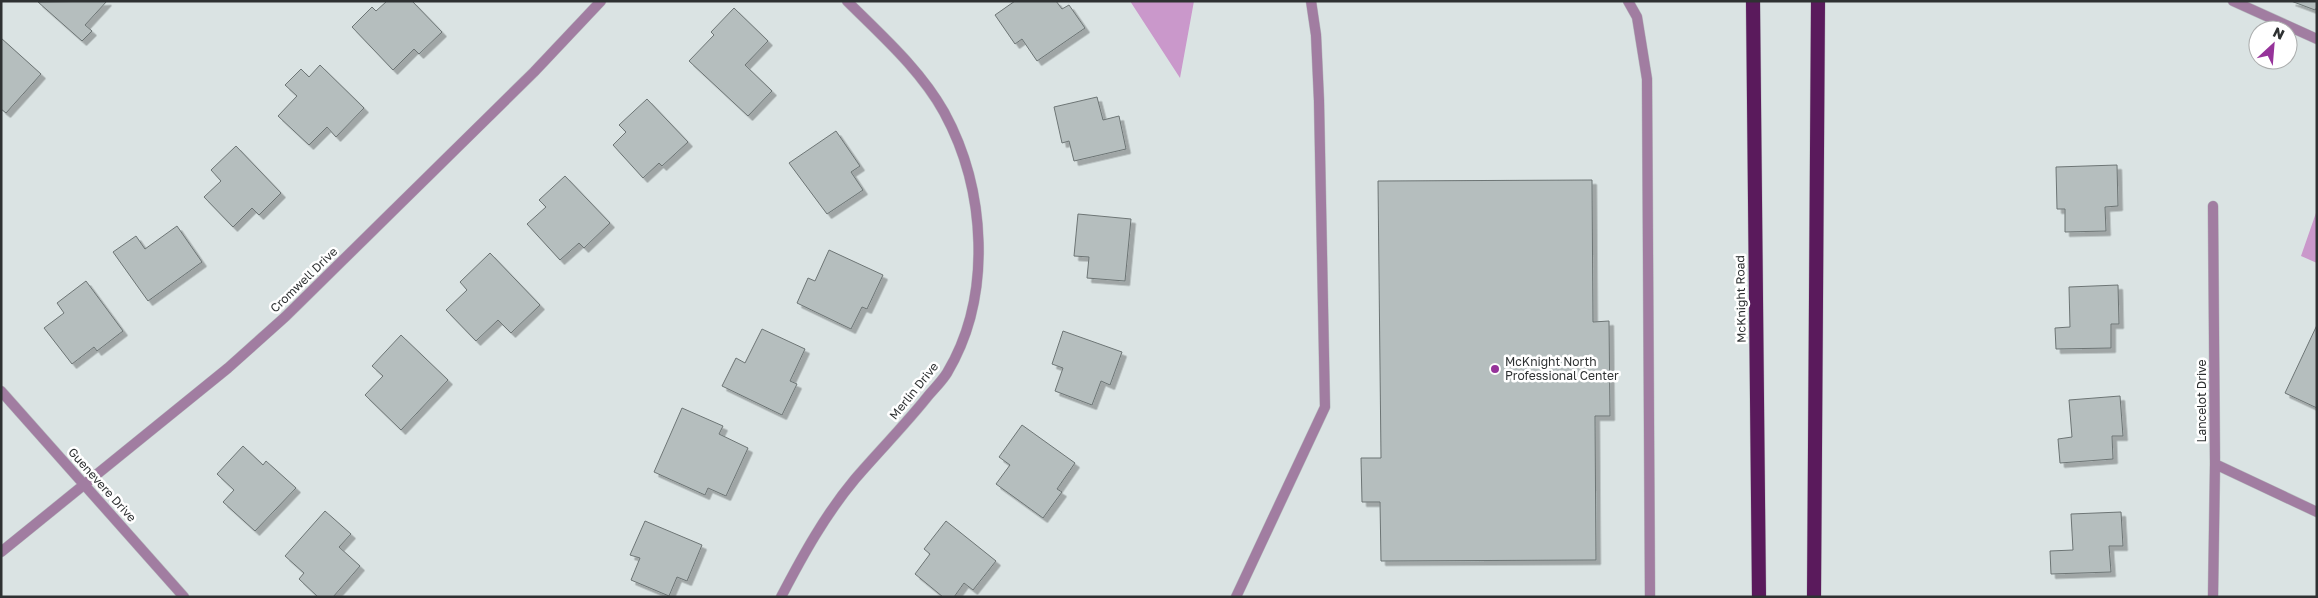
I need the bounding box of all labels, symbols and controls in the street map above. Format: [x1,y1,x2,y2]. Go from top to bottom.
north arrow [2248,20,2298,70]
text: N [2270,23,2287,43]
street label: Cromwell Drive [267,244,340,315]
street label: McKnight Road [1732,255,1749,343]
place label: McKnight North Professional Center [1505,354,1619,383]
street label: Merlin Drive [886,359,941,422]
street label: Lancelot Drive [2194,359,2209,443]
marker: McKnight North Professional Center [1489,363,1501,375]
street label: Guenevere Drive [65,445,140,525]

